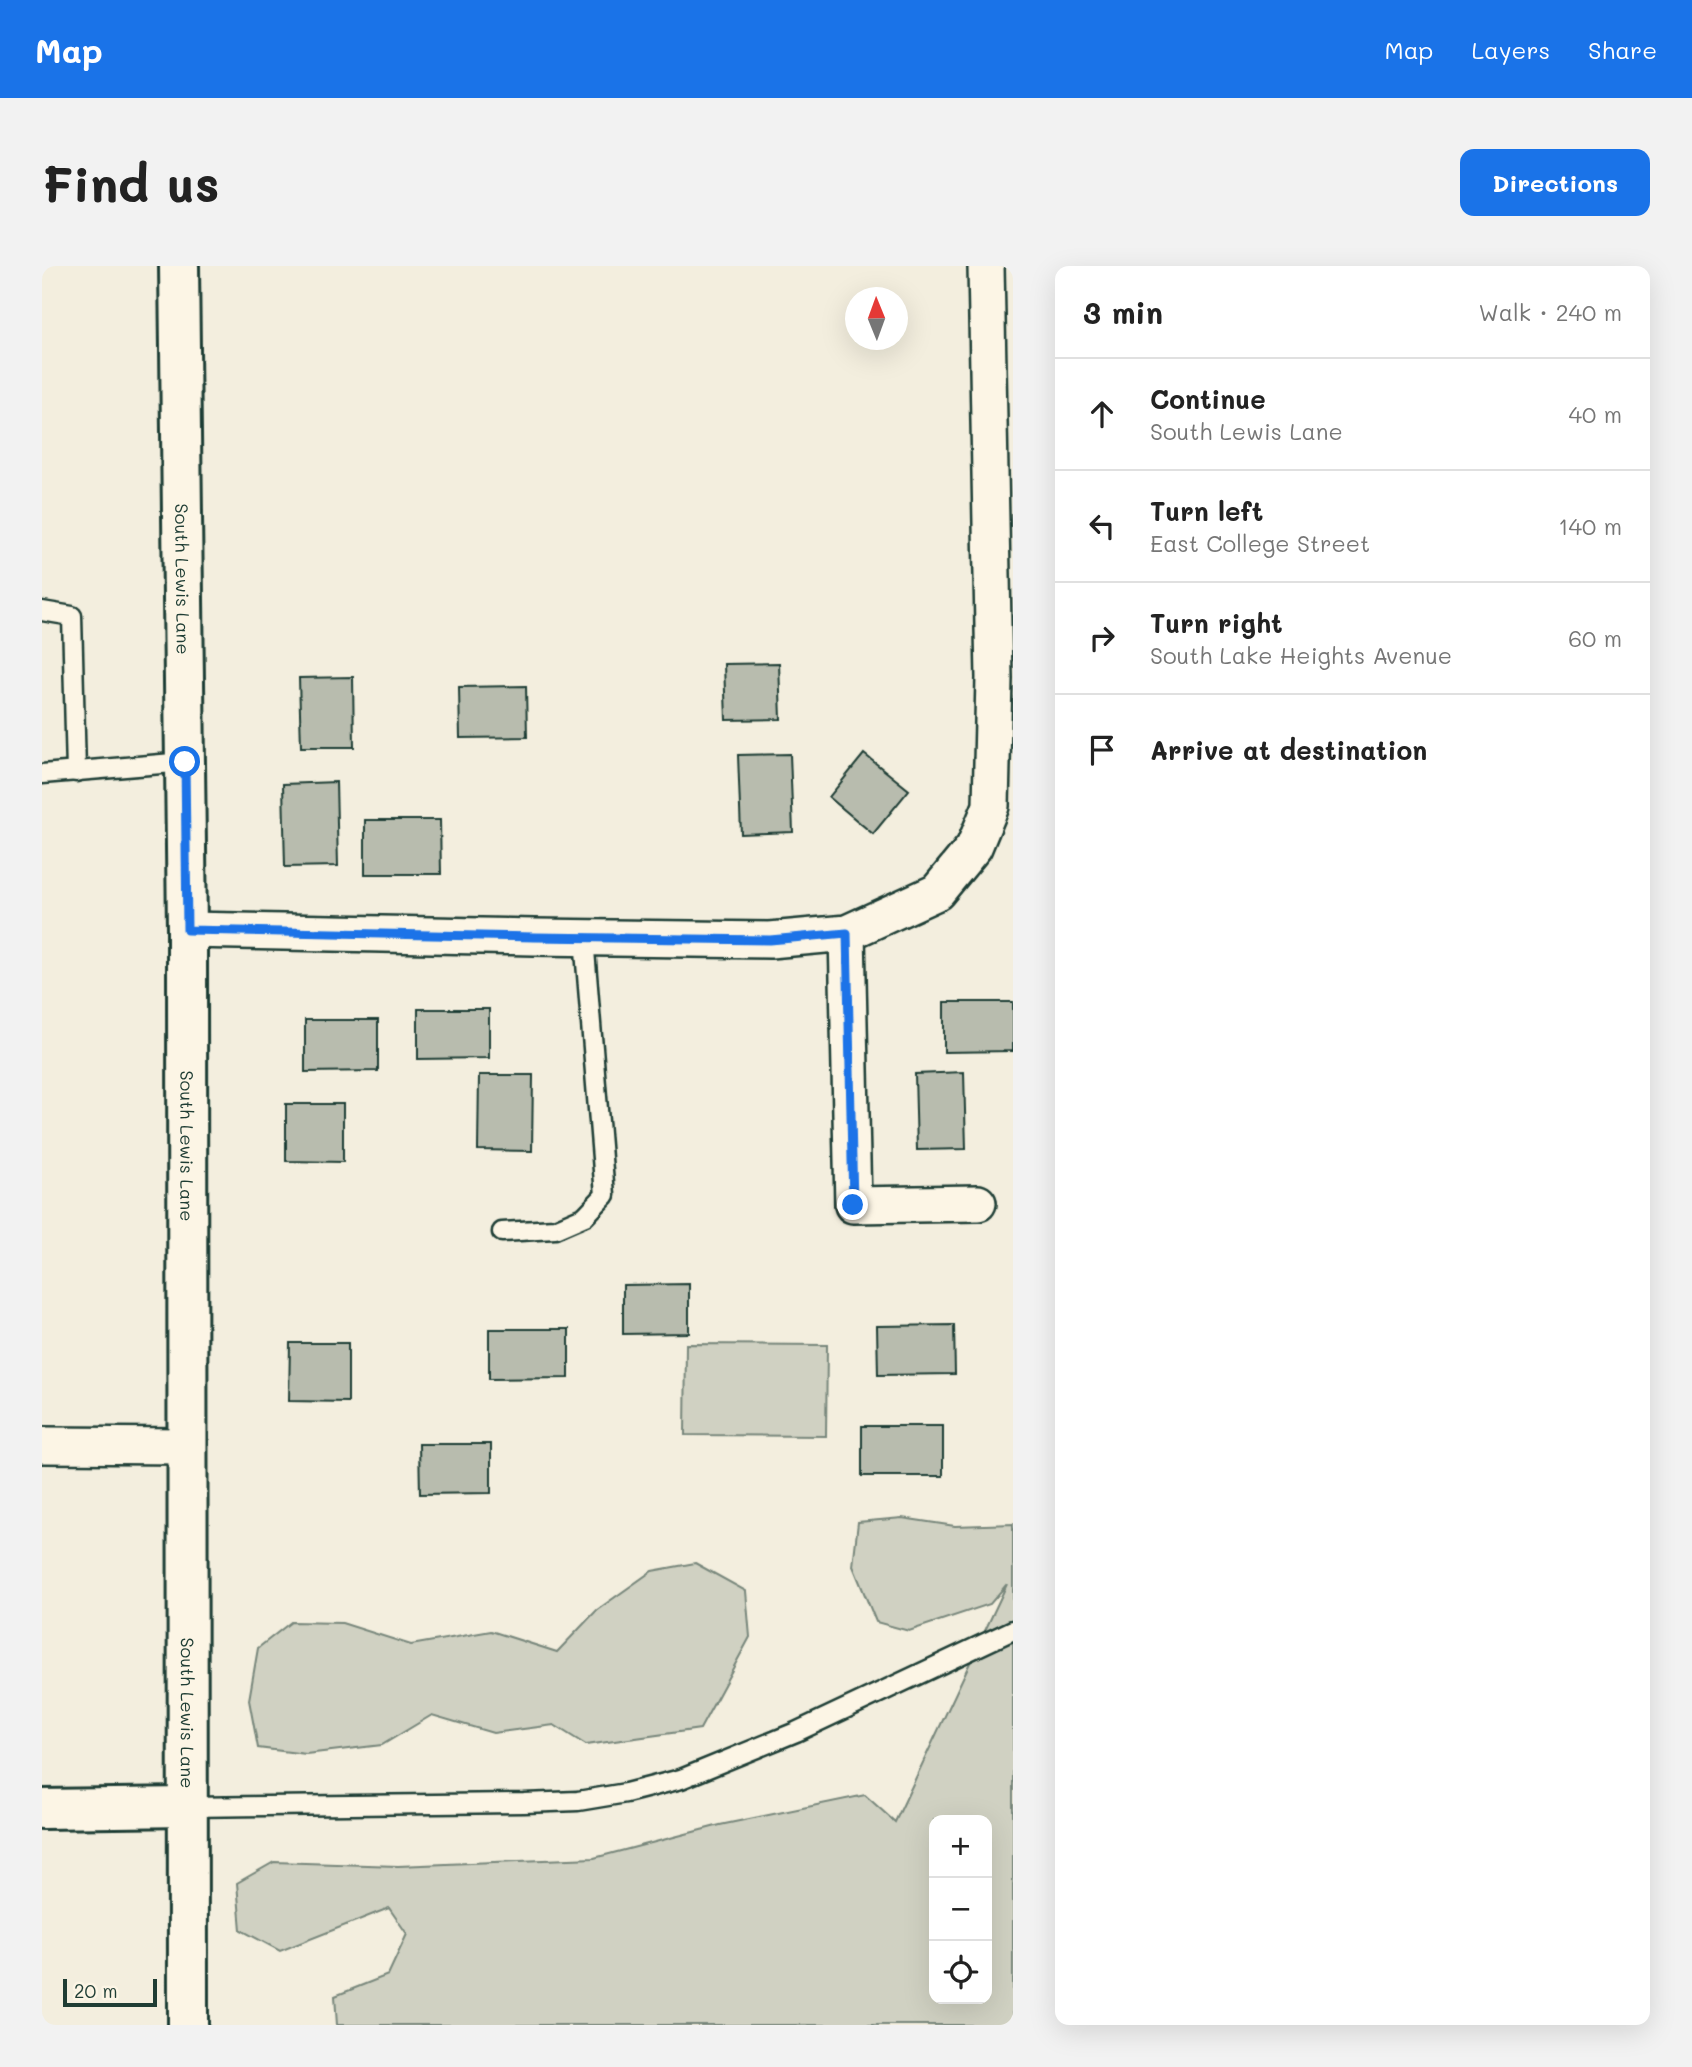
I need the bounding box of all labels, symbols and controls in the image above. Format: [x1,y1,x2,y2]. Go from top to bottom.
text: Map [35,28,103,71]
text: Map [1385,34,1433,65]
text: Layers [1471,34,1550,65]
text: Share [1588,34,1657,65]
button: Directions [1460,149,1650,216]
text: Find us [42,151,220,214]
north arrow [845,287,908,350]
text: 3 min [1083,292,1163,332]
text: Walk · 240 m [1479,297,1622,327]
text: Continue [1150,382,1266,416]
icon: ahead [1083,395,1121,433]
text: 40 m [1569,399,1622,429]
text: South Lewis Lane [1150,416,1343,446]
text: Turn left [1150,494,1263,528]
street label: South Lewis Lane [170,503,196,655]
icon: left [1083,507,1121,545]
text: 140 m [1558,511,1622,541]
text: East College Street [1150,528,1370,558]
text: Turn right [1150,606,1283,640]
icon: right [1083,619,1121,657]
text: 60 m [1568,623,1622,653]
text: South Lake Heights Avenue [1150,640,1452,670]
icon: arrive [1083,731,1121,769]
text: Arrive at destination [1150,733,1427,767]
route start [169,746,200,777]
street label: South Lewis Lane [175,1070,199,1221]
route end [837,1189,868,1220]
street label: South Lewis Lane [176,1637,200,1788]
map controls [929,1815,992,2004]
button: + [929,1815,992,1878]
button: − [929,1878,992,1941]
button: locate [929,1941,992,2004]
scale bar [63,1976,158,2008]
text: 20 m [74,1978,118,2003]

